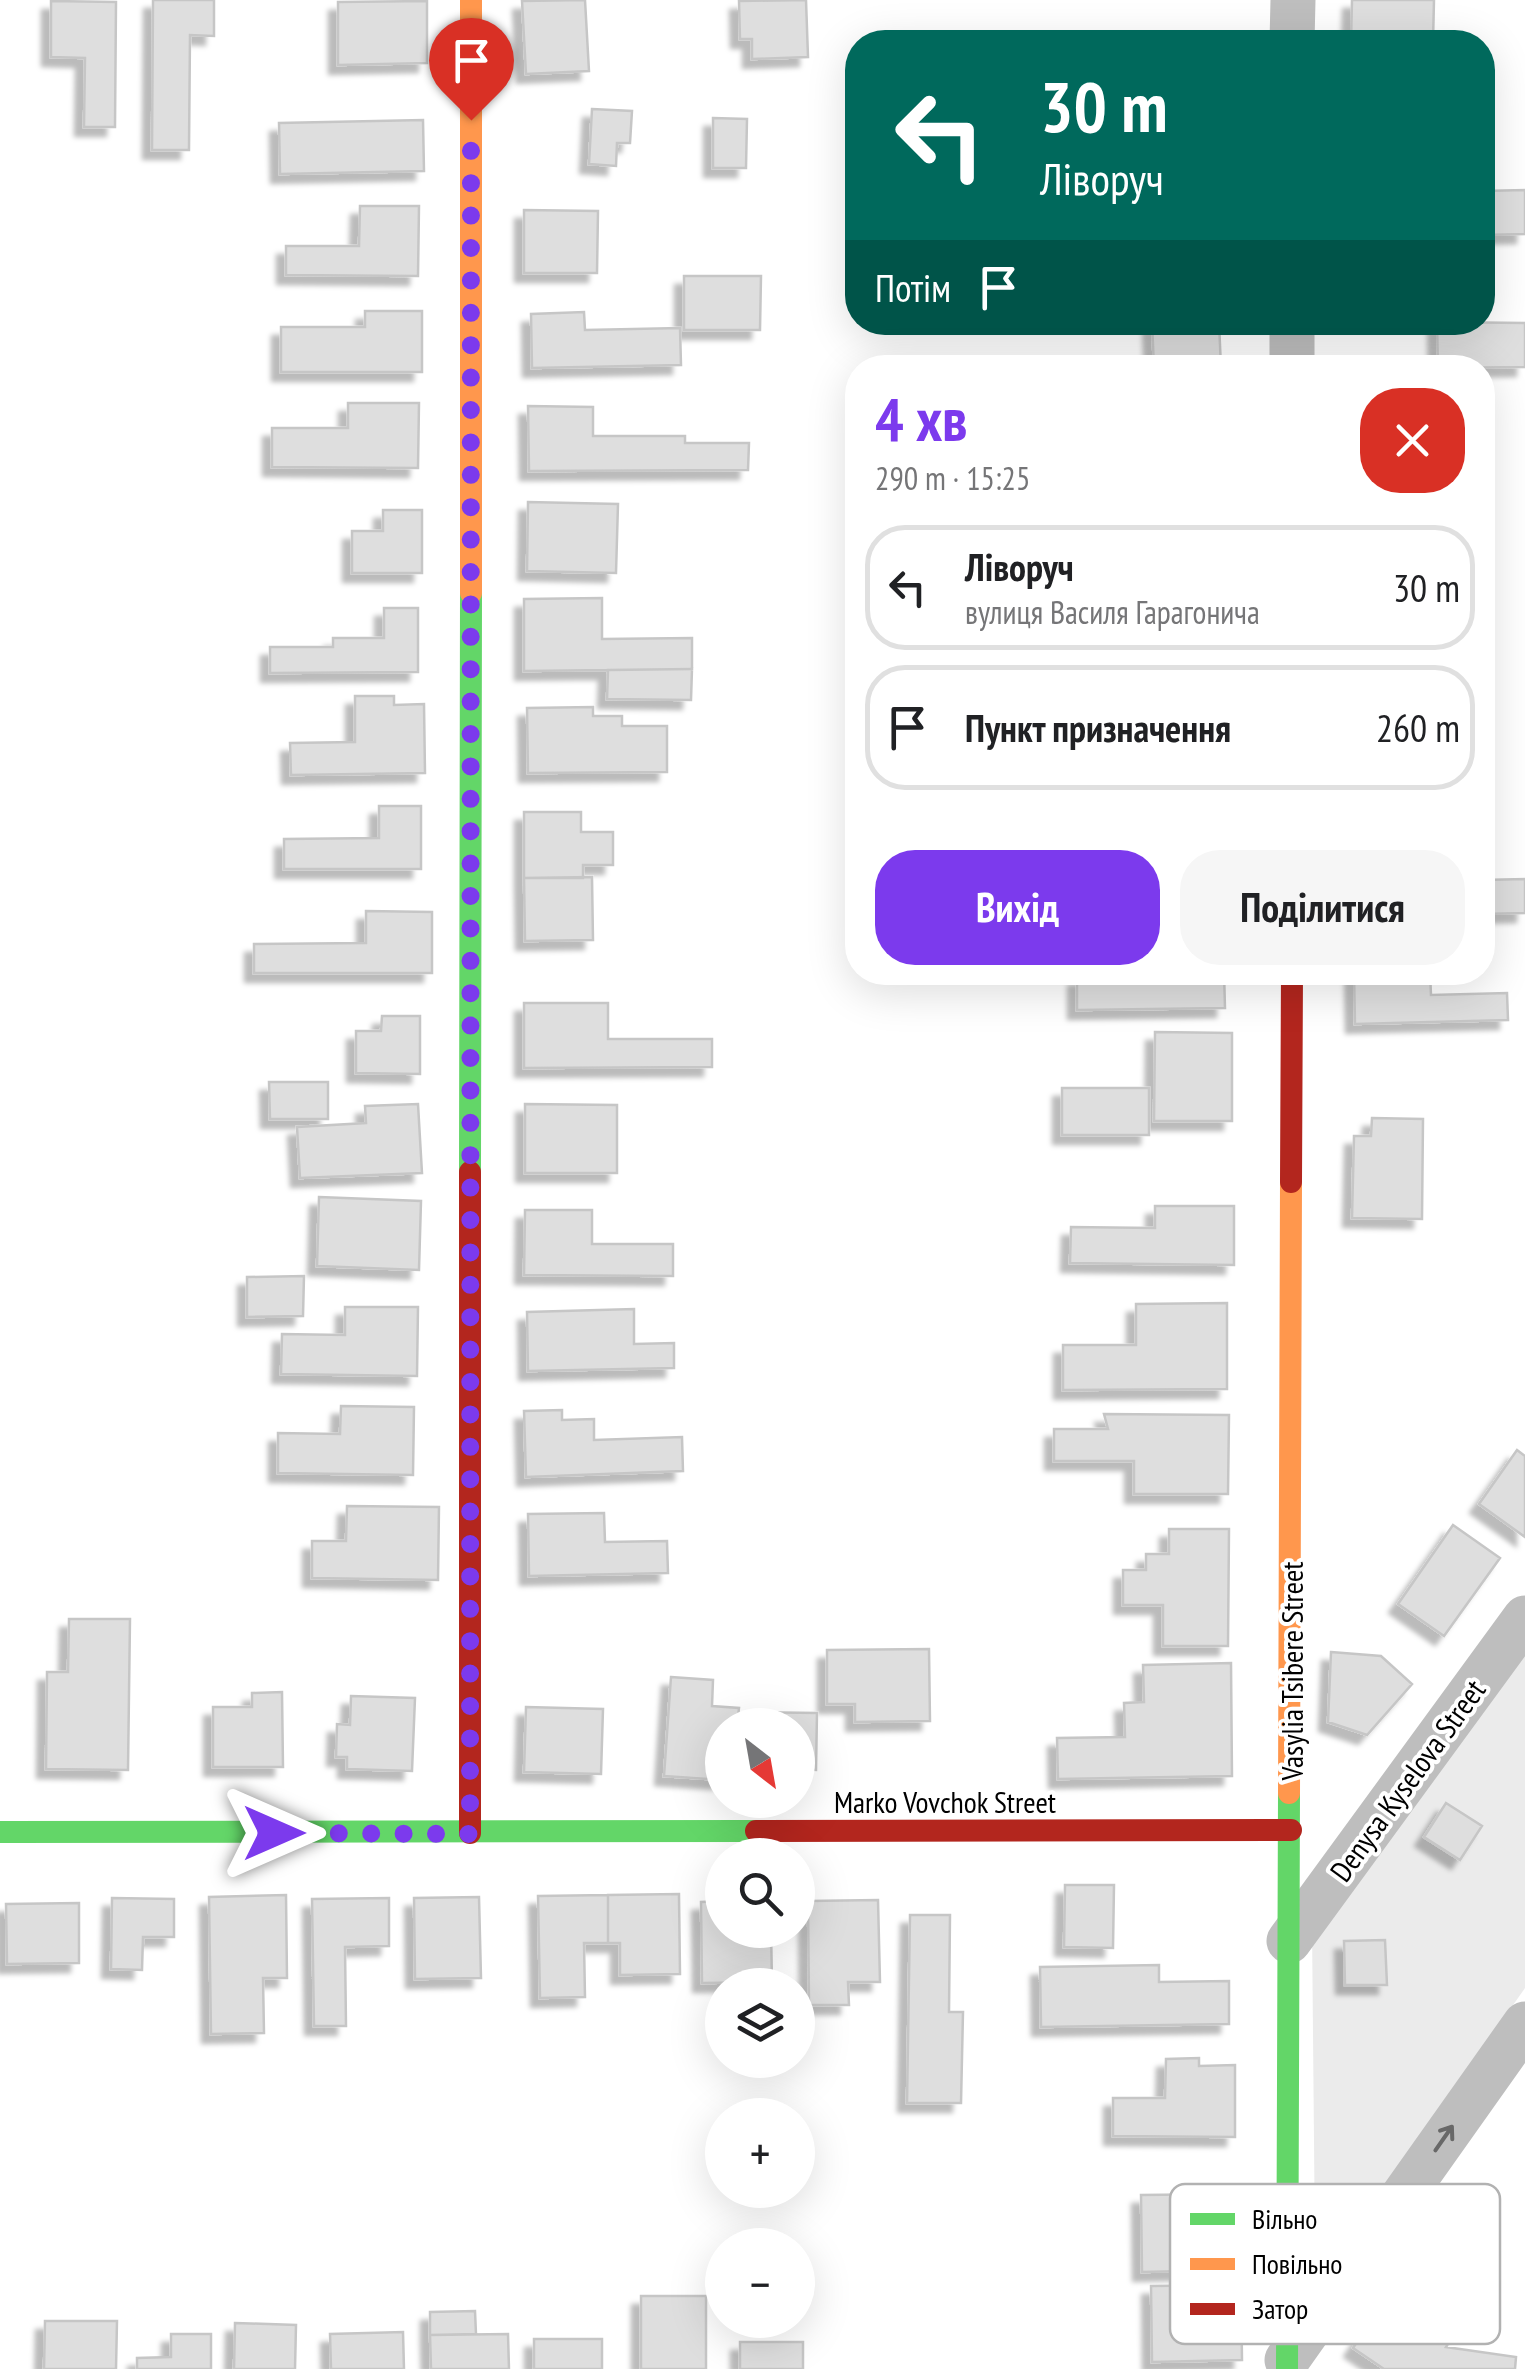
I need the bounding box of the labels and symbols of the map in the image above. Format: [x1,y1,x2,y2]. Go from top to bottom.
pin [429,18,514,121]
street label: Vasylia Tsibere Street [1272,1561,1311,1782]
street label: Denysa Kyselova Street [1321,1671,1494,1889]
north arrow [705,1708,815,1818]
position arrow [222,1781,326,1885]
street label: Marko Vovchok Street [834,1782,1057,1821]
one-way arrow [1433,2125,1454,2152]
legend [1170,2184,1500,2344]
text: Вільно [1252,2200,1317,2237]
text: Повільно [1252,2245,1342,2282]
text: Затор [1252,2290,1308,2327]

